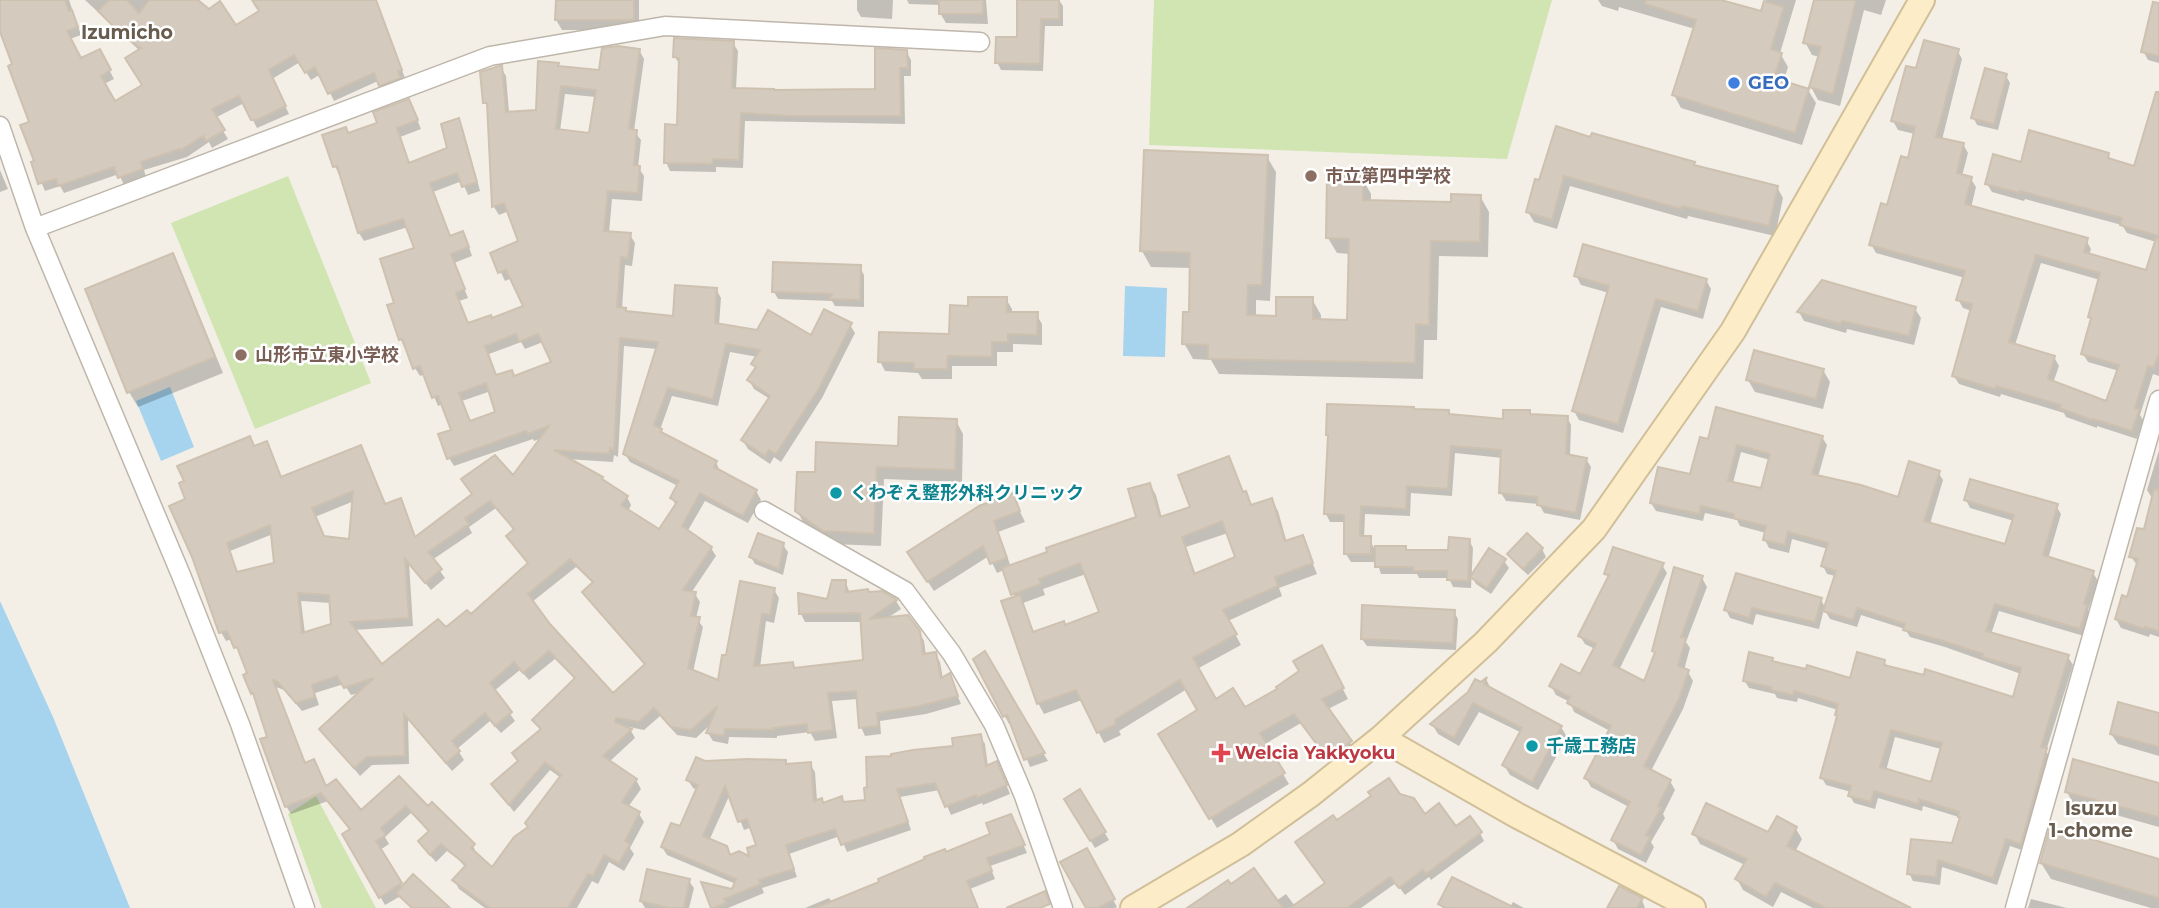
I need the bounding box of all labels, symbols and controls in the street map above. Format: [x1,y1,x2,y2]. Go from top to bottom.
district label: Izumicho [81,21,173,44]
place label: GEO [1748,72,1789,94]
marker: GEO [1726,75,1742,91]
place label: 市立第四中学校 [1325,165,1451,187]
marker: 市立第四中学校 [1303,168,1319,184]
place label: 山形市立東小学校 [255,344,399,366]
marker: 山形市立東小学校 [233,347,249,363]
place label: くわぞえ整形外科クリニック [850,482,1084,504]
marker: くわぞえ整形外科クリニック [828,485,844,501]
place label: 千歳工務店 [1546,735,1636,757]
marker: 千歳工務店 [1524,738,1540,754]
place label: Welcia Yakkyoku [1235,742,1395,764]
marker: Welcia Yakkyoku [1213,745,1229,761]
district label: Isuzu 1-chome [2049,797,2133,842]

